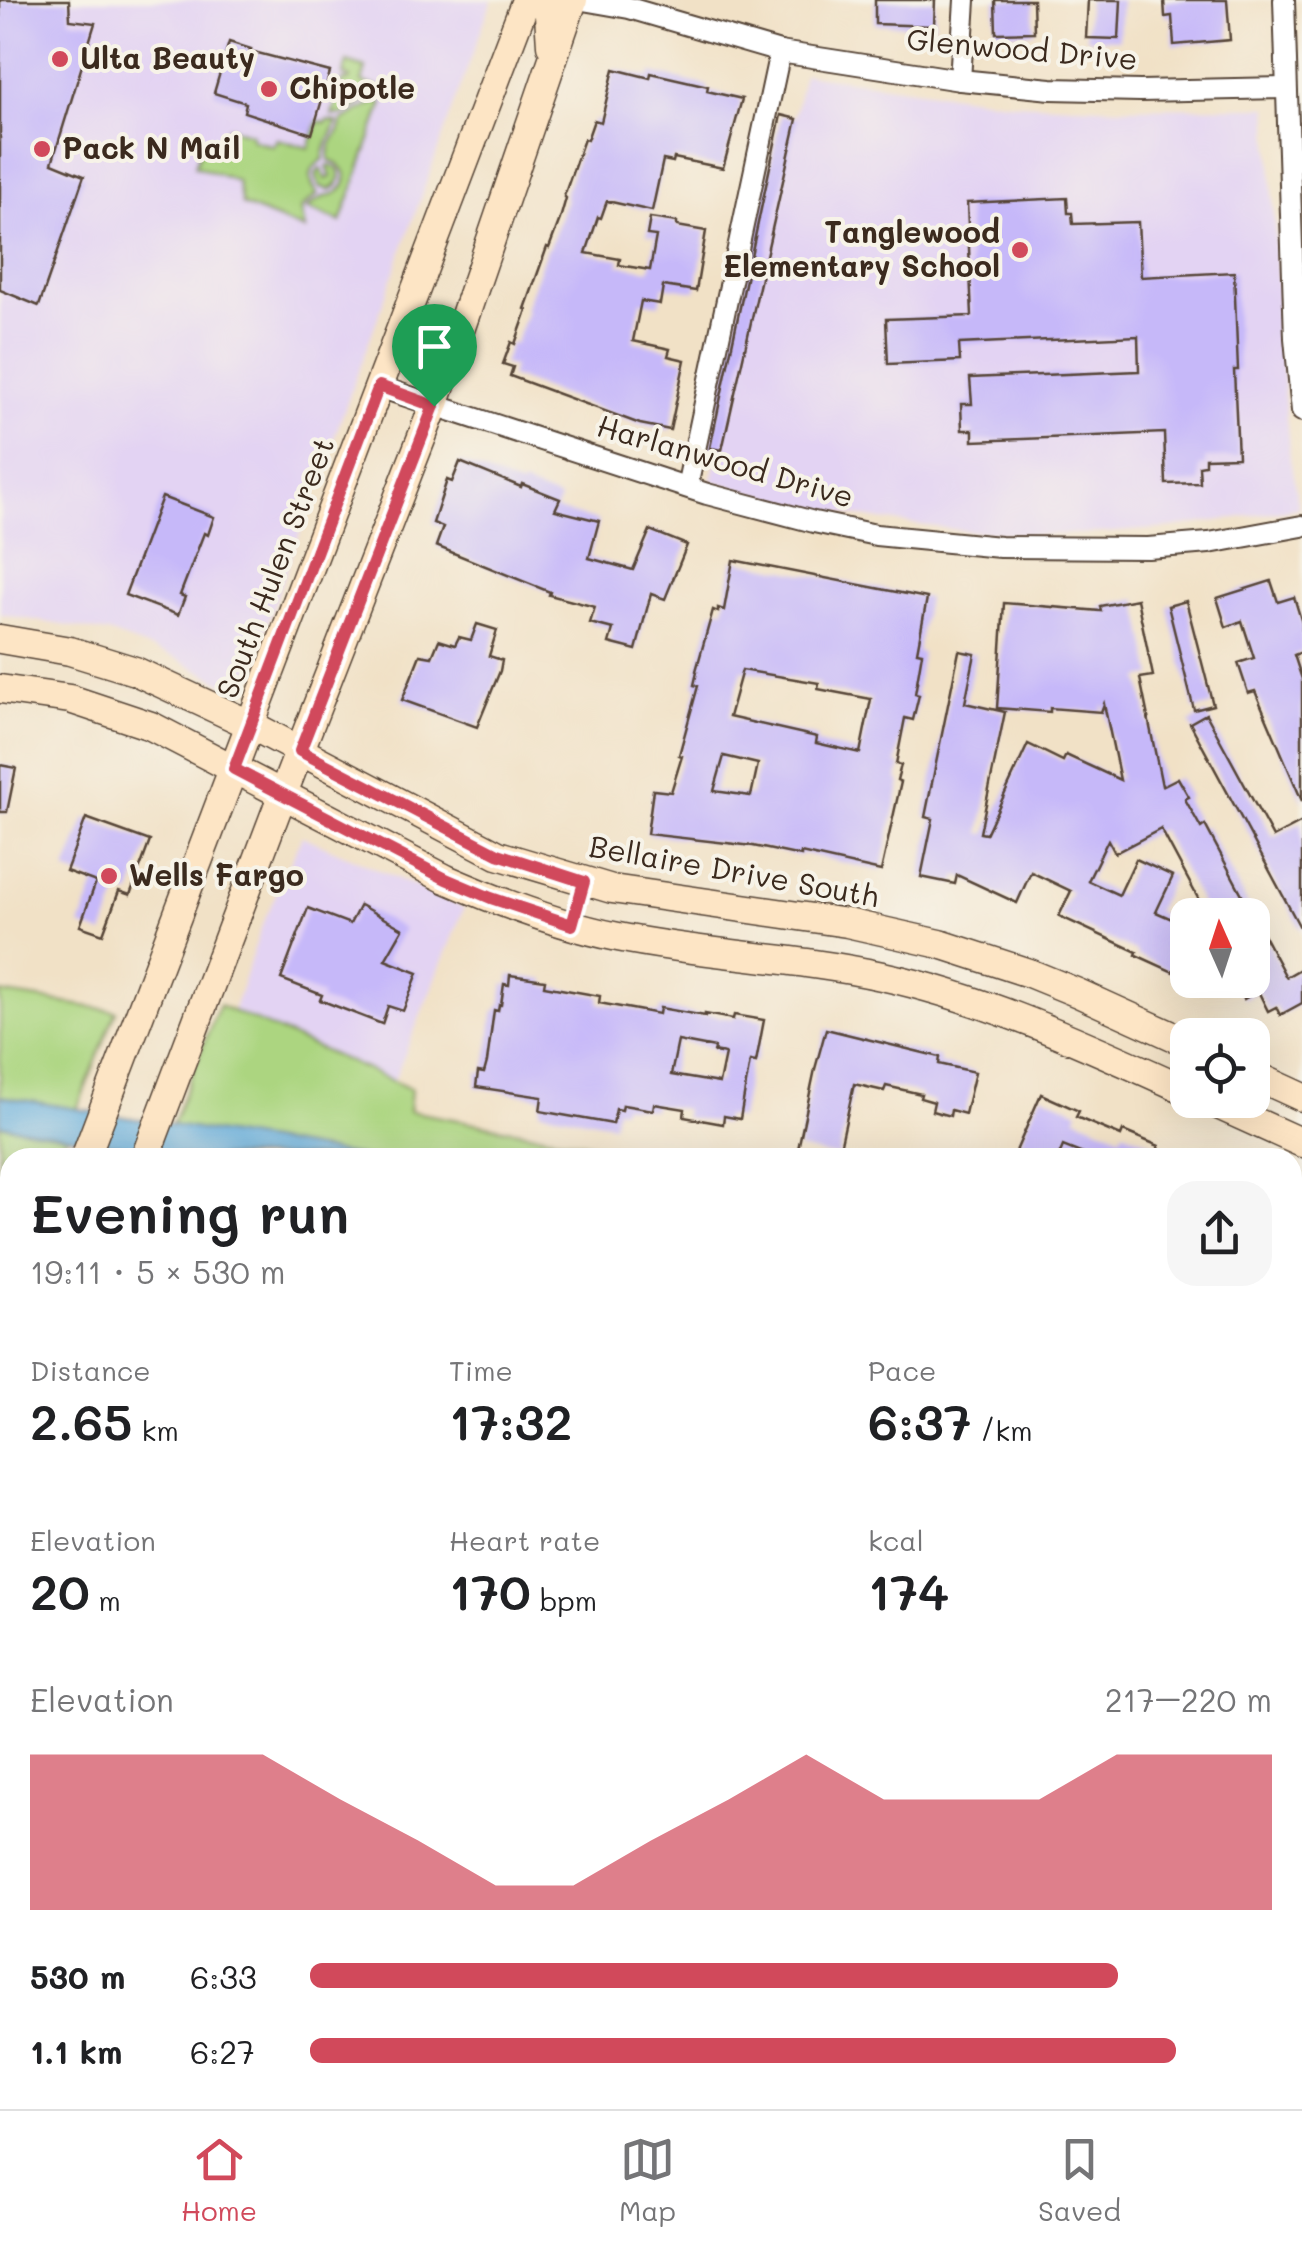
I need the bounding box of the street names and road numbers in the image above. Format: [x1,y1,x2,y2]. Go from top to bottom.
street label: Glenwood Drive [905,18,1139,78]
street label: Harlanwood Drive [593,404,858,516]
street label: South Hulen Street [206,431,342,703]
street label: Bellaire Drive South [586,825,882,915]

